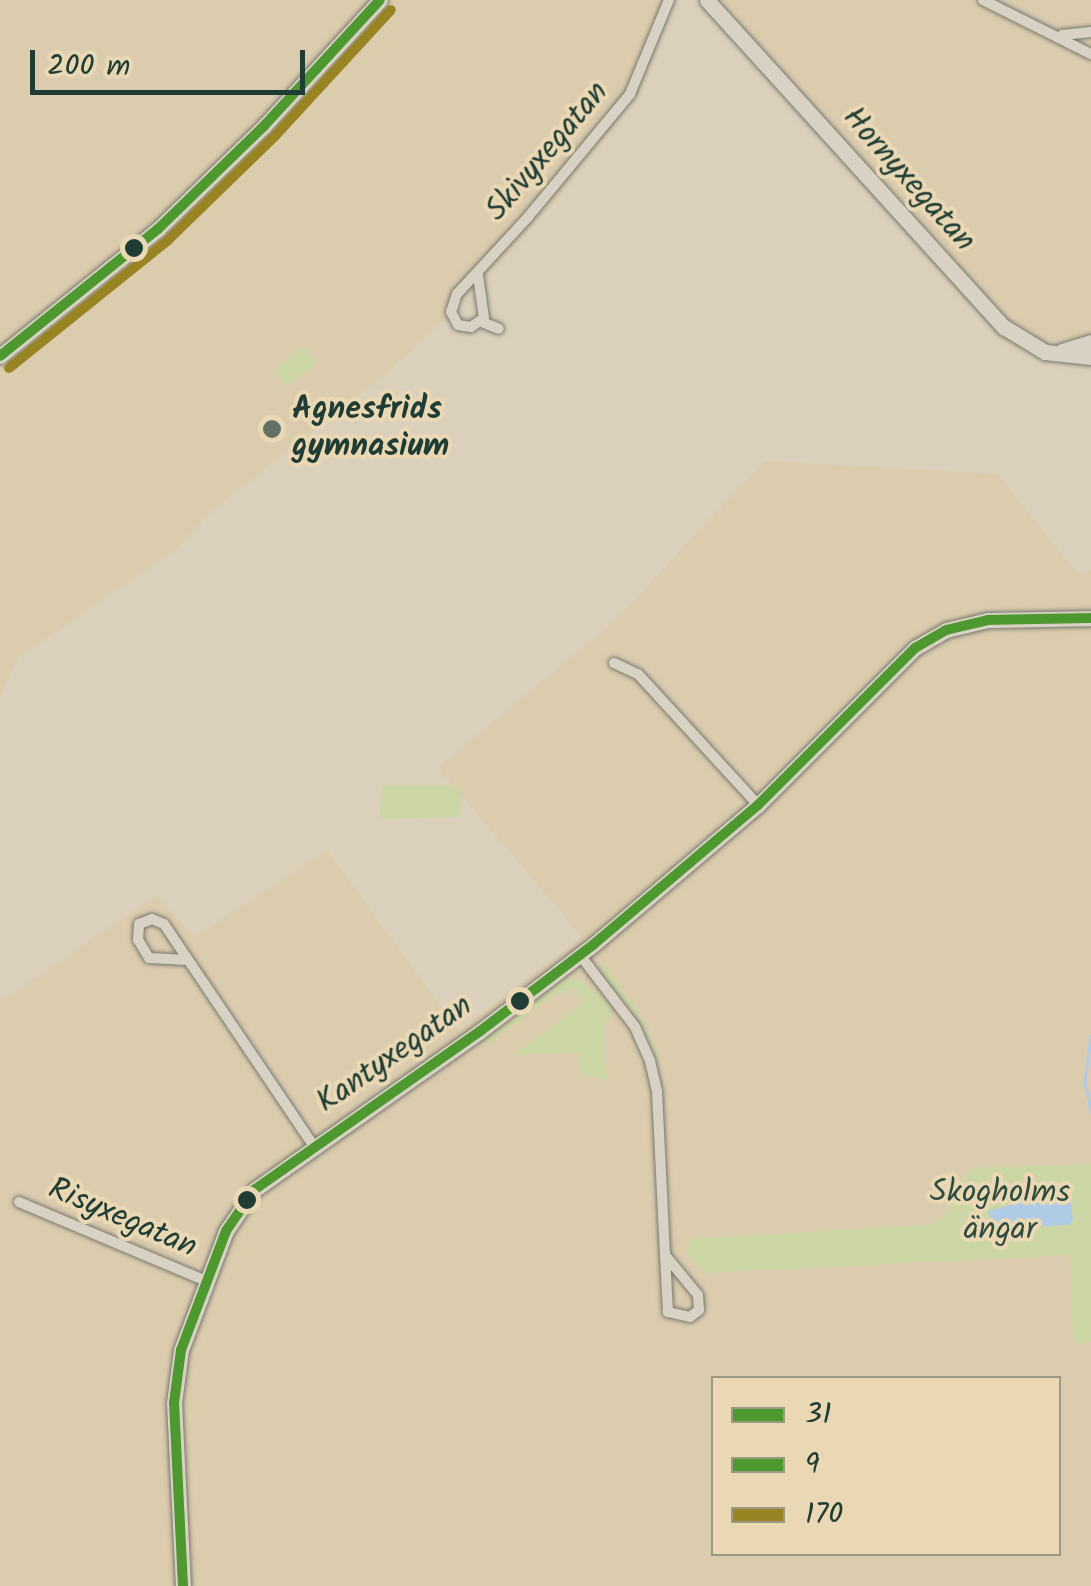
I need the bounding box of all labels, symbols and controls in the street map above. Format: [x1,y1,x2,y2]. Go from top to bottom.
scale bar [35,30,310,92]
text: 200 m [47,43,130,91]
street label: Skivyxegatan [478,74,618,230]
street label: Hornyxegatan [833,100,983,260]
unlabelled marker [124,238,144,258]
place label: Agnesfrids gymnasium [292,392,449,467]
marker: Agnesfrids gymnasium [261,418,283,440]
street label: Kantyxegatan [310,987,480,1123]
unlabelled marker [510,991,530,1011]
street label: Risyxegatan [42,1171,202,1267]
park label: Skogholms ängar [930,1175,1070,1250]
unlabelled marker [237,1190,257,1210]
legend [711,1376,1061,1556]
text: 31 [805,1391,832,1439]
text: 9 [805,1441,820,1489]
text: 170 [805,1491,843,1539]

